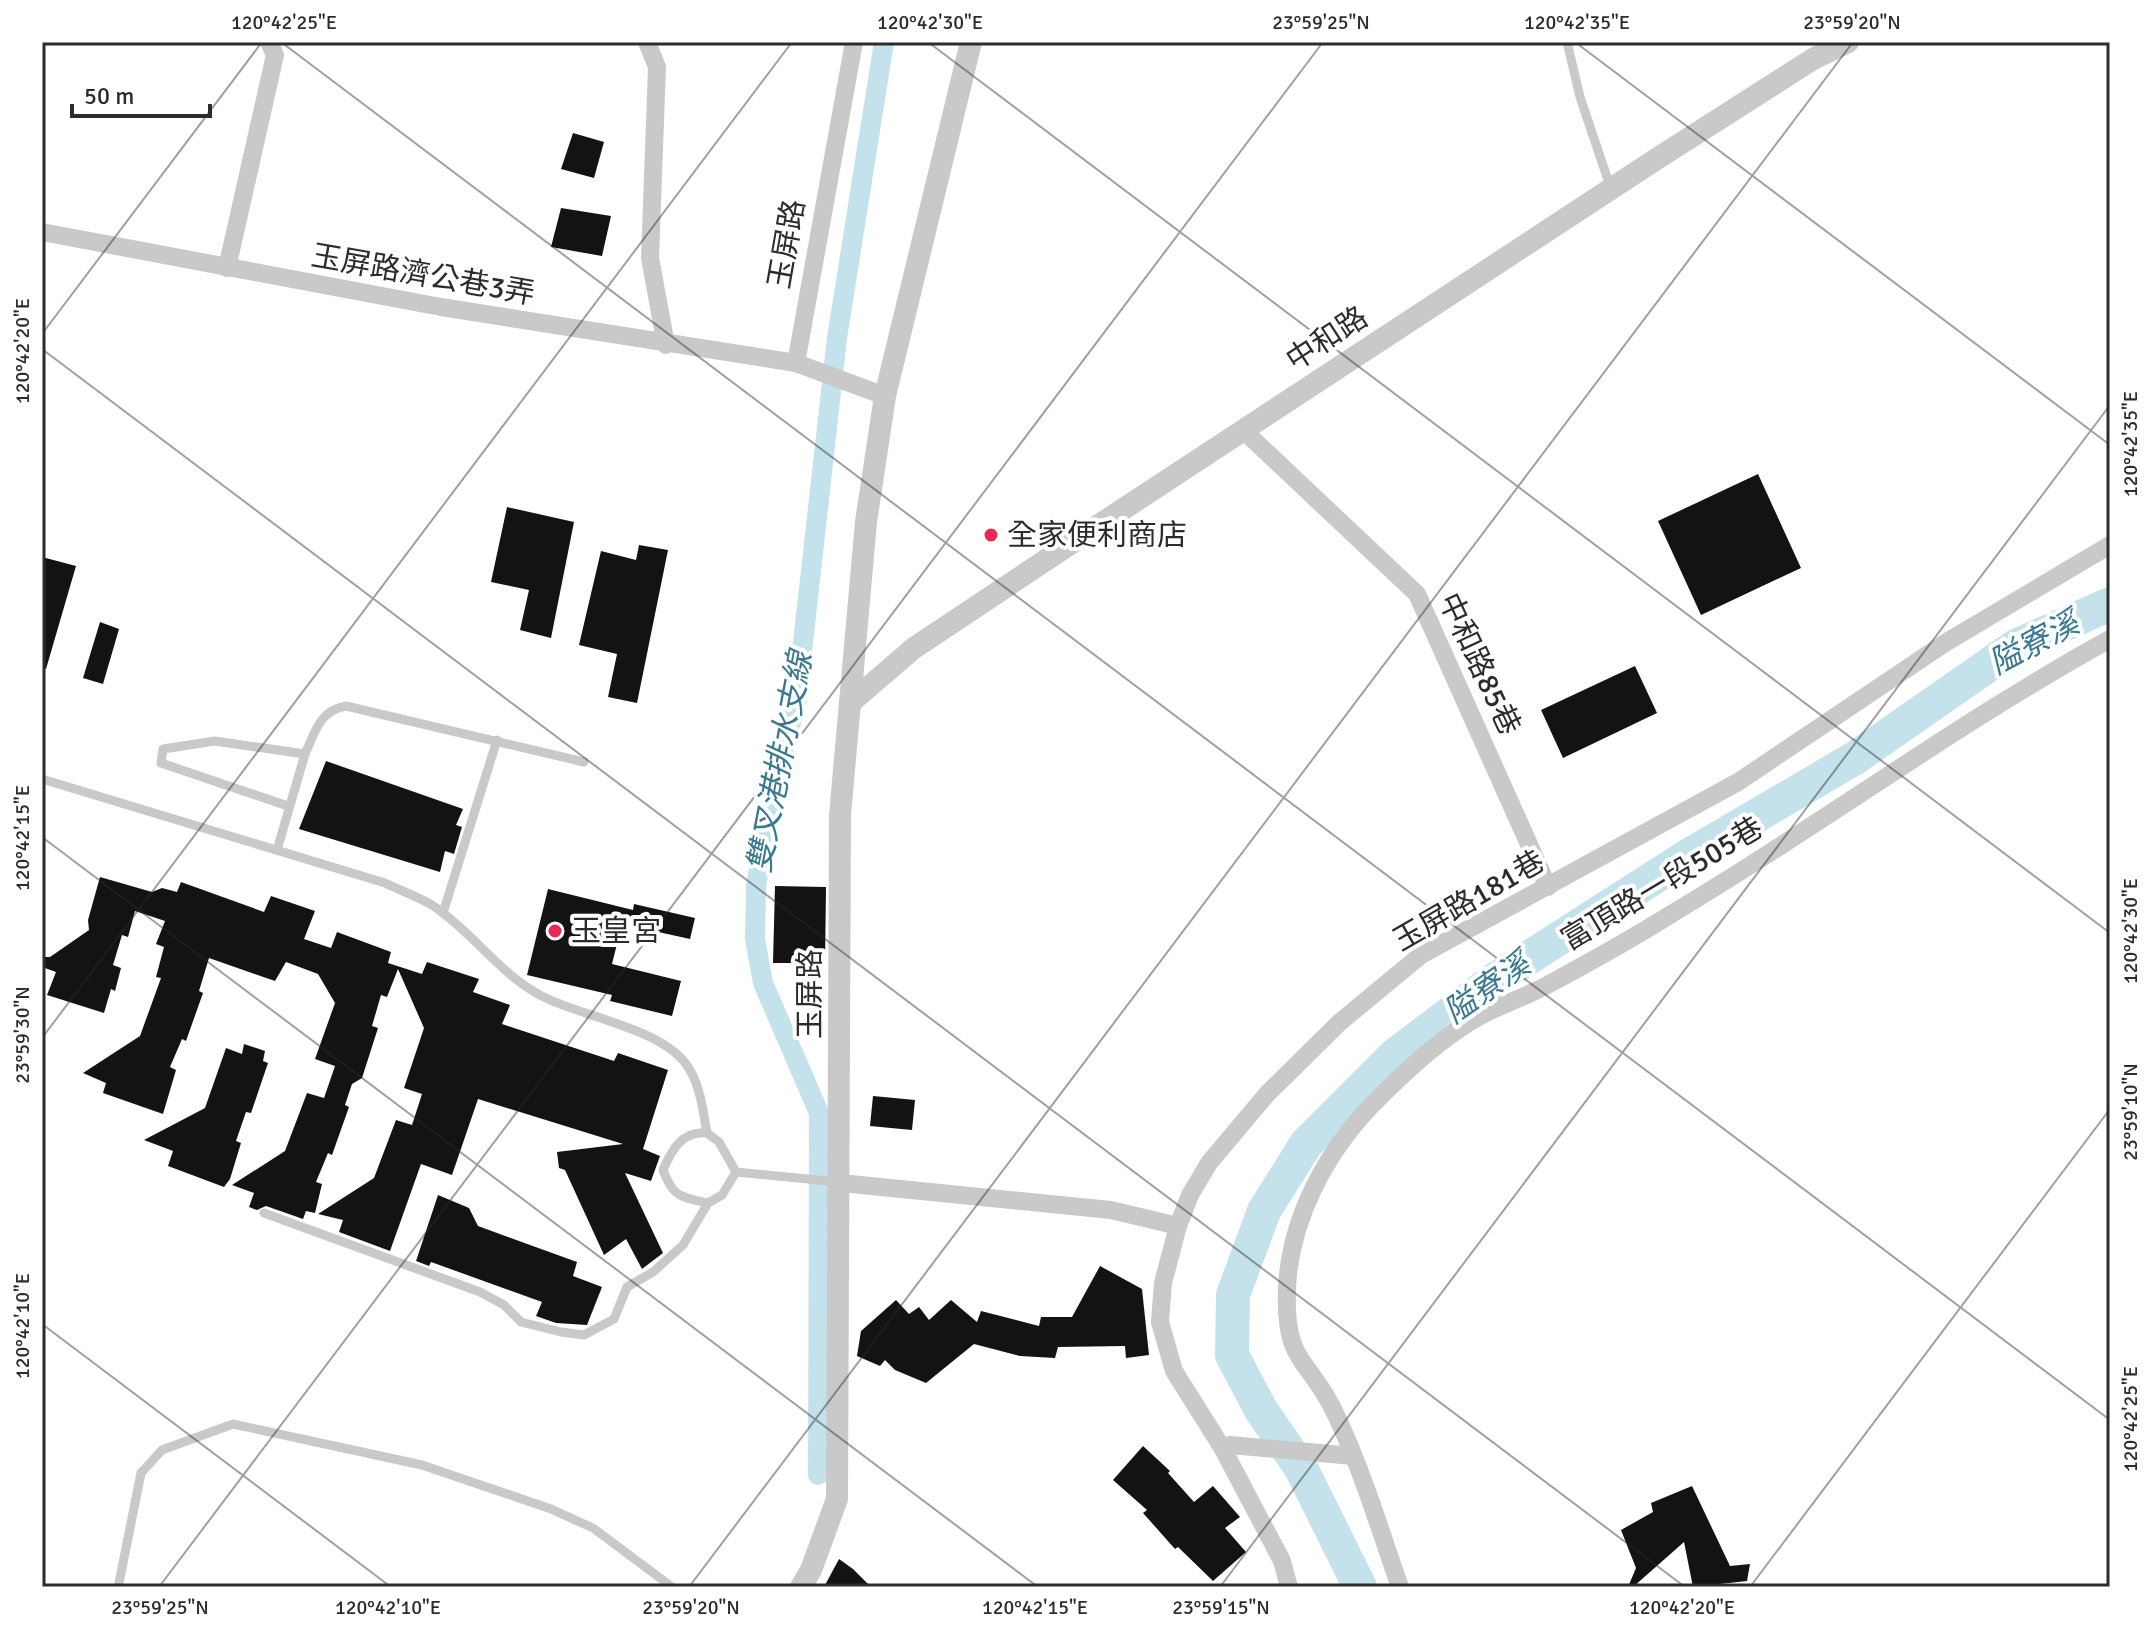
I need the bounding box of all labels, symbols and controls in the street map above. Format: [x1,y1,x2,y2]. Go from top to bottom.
text: 120°42'25"E [231,10,337,35]
text: 120°42'30"E [877,10,983,35]
text: 23°59'25"N [1272,10,1370,35]
text: 120°42'35"E [1524,10,1630,35]
text: 23°59'20"N [1803,10,1901,35]
scale bar [72,68,210,118]
text: 50 m [84,81,134,111]
street label: 玉屏路 [761,196,813,292]
street label: 玉屏路濟公巷3弄 [308,237,538,313]
text: 120°42'20"E [10,298,35,404]
street label: 中和路 [1279,299,1375,379]
text: 120°42'35"E [2118,391,2143,497]
place label: 全家便利商店 [1007,517,1187,554]
marker: 全家便利商店 [982,526,1000,544]
street label: 中和路85巷 [1430,587,1528,741]
water label: 隘寮溪 [1982,601,2089,683]
water label: 雙叉港排水支線 [739,645,821,876]
text: 120°42'15"E [10,785,35,891]
street label: 富頂路一段505巷 [1554,809,1770,959]
street label: 玉屏路181巷 [1387,843,1551,959]
text: 120°42'30"E [2118,878,2143,984]
place label: 玉皇宮 [571,913,661,950]
marker: 玉皇宮 [546,922,564,940]
water label: 隘寮溪 [1436,942,1541,1032]
street label: 玉屏路 [792,949,829,1039]
text: 23°59'30"N [10,986,35,1084]
text: 23°59'10"N [2118,1063,2143,1161]
text: 120°42'10"E [10,1273,35,1379]
text: 120°42'25"E [2118,1366,2143,1472]
text: 23°59'25"N [111,1595,209,1620]
text: 120°42'10"E [335,1595,441,1620]
text: 23°59'20"N [642,1595,740,1620]
text: 120°42'15"E [982,1595,1088,1620]
text: 23°59'15"N [1172,1595,1270,1620]
text: 120°42'20"E [1629,1595,1735,1620]

